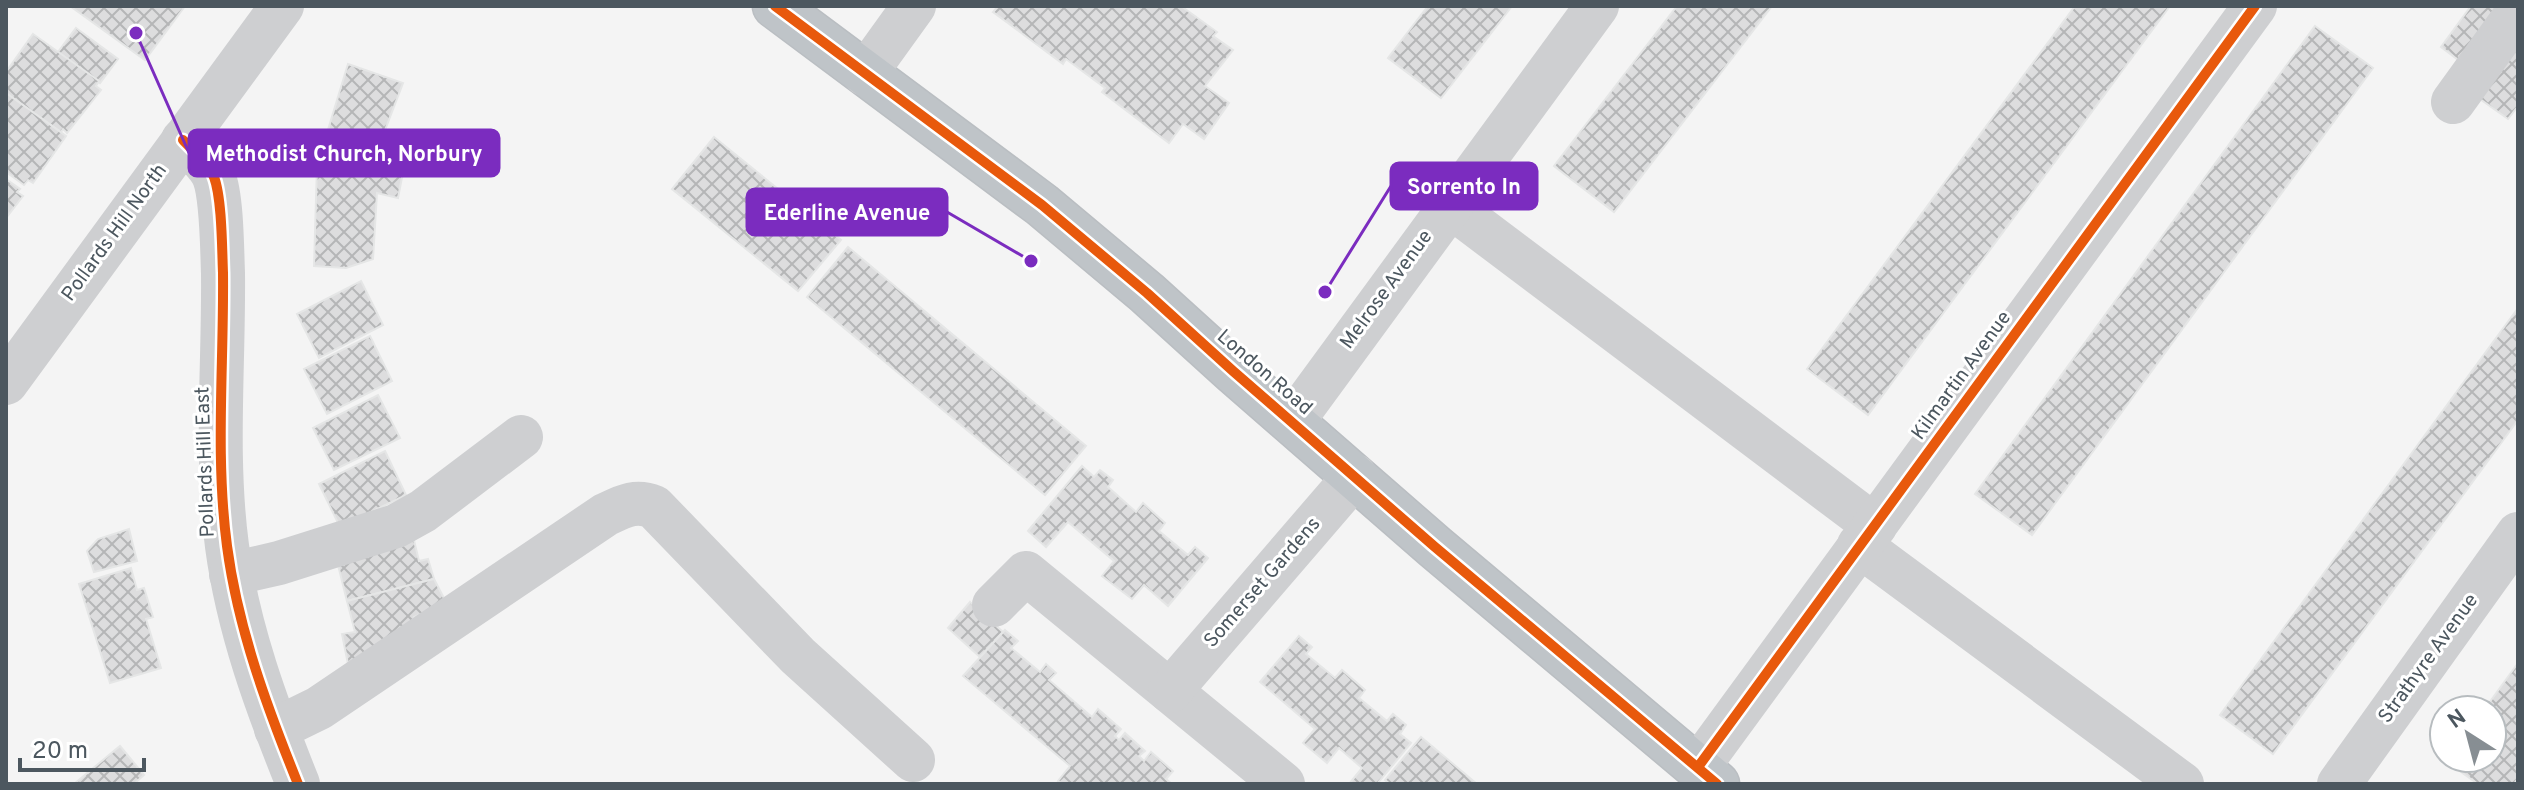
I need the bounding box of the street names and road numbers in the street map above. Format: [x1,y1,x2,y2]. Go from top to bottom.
street label: Pollards Hill North [56,159,174,307]
street label: Melrose Avenue [1335,225,1439,355]
street label: Kilmartin Avenue [1906,306,2018,446]
street label: London Road [1211,324,1317,422]
street label: Pollards Hill East [190,386,222,538]
street label: Somerset Gardens [1199,512,1327,654]
street label: Strathyre Avenue [2373,589,2485,729]

